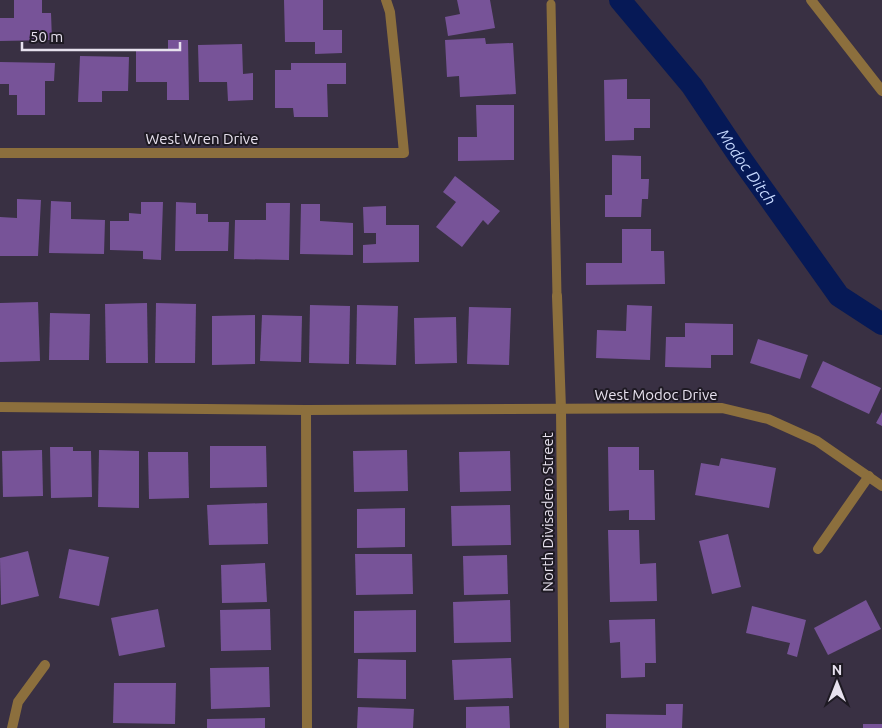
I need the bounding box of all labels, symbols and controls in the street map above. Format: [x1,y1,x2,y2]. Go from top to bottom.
scale bar [22,20,180,52]
text: 50 m [30,28,63,45]
water label: Modoc Ditch [714,125,780,208]
street label: West Wren Drive [146,130,258,147]
street label: West Modoc Drive [594,386,718,403]
street label: North Divisadero Street [539,432,556,592]
north arrow [812,658,862,708]
text: N [832,662,842,678]

